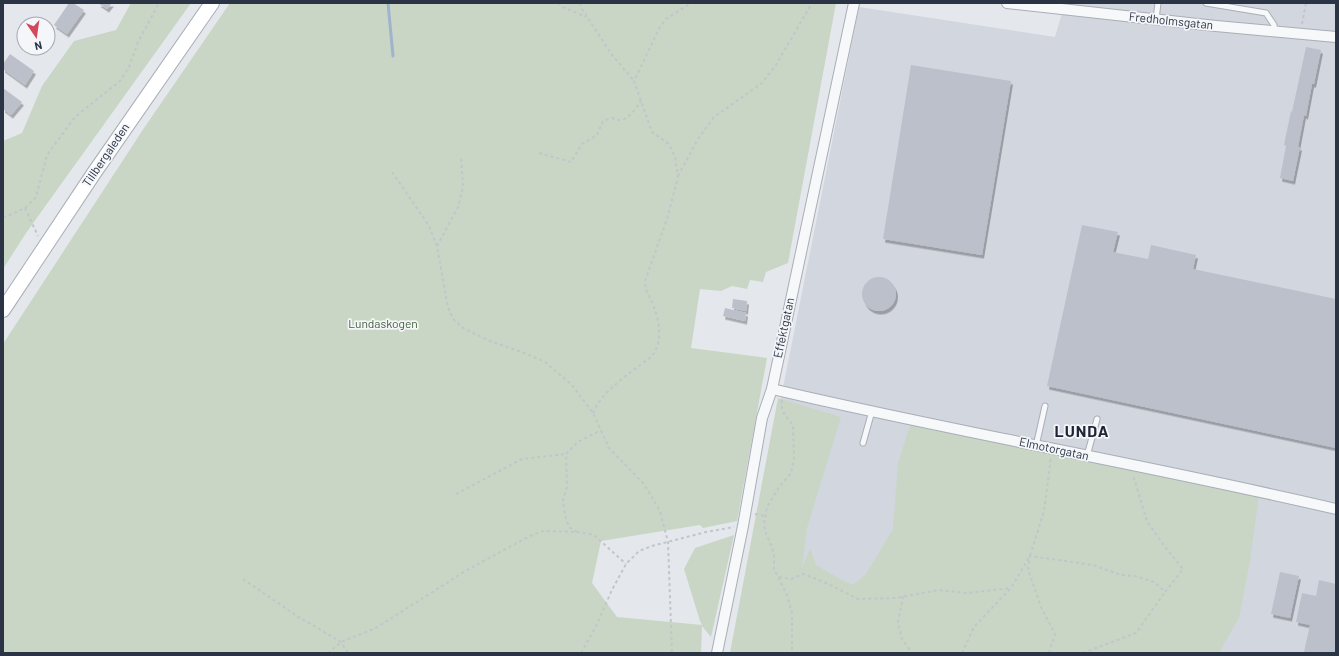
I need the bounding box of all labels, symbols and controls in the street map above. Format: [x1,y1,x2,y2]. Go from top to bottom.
street label: Fredholmsgatan [1128,9,1214,31]
north arrow [16,16,56,56]
text: N [33,39,43,53]
street label: Tillbergaleden [79,120,132,189]
street label: Effektgatan [770,296,796,359]
park label: Lundaskogen [348,316,418,330]
district label: LUNDA [1055,421,1109,440]
street label: Elmotorgatan [1018,434,1090,462]

